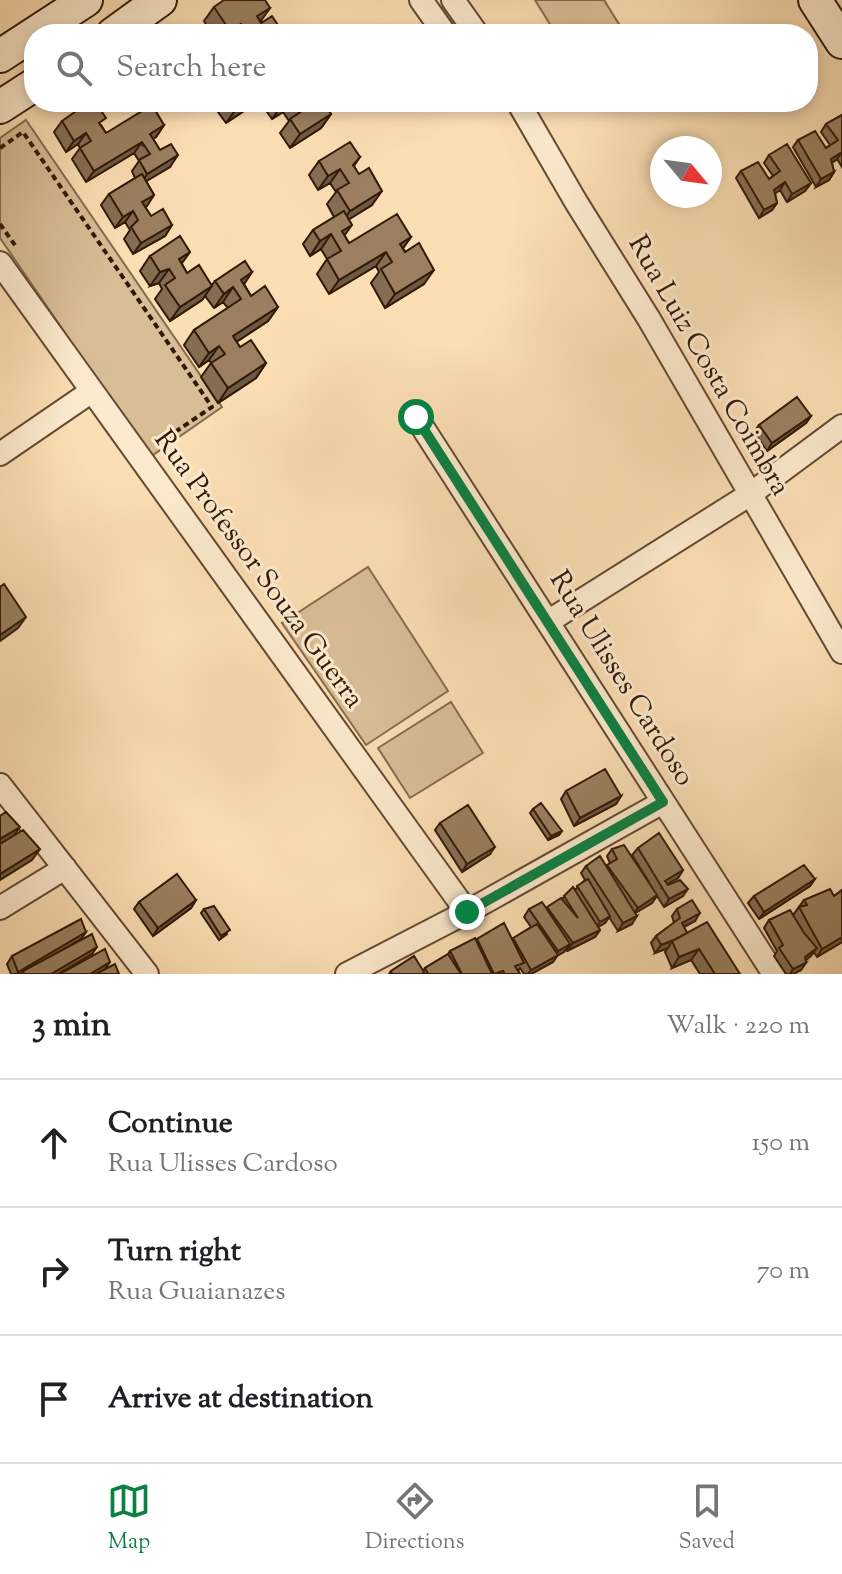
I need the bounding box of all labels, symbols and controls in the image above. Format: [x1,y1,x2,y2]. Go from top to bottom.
search box [24,24,818,112]
icon: search [52,46,96,90]
text: Search here [116,47,266,90]
north arrow [650,136,722,208]
street label: Rua Luiz Costa Coimbra [617,228,799,504]
route start [398,399,434,435]
street label: Rua Professor Souza Guerra [143,423,373,717]
street label: Rua Ulisses Cardoso [539,564,703,794]
route end [449,894,485,930]
text: 3 min [32,1002,111,1051]
text: Walk · 220 m [666,1008,810,1045]
text: Continue [108,1103,233,1146]
icon: ahead [32,1121,76,1165]
text: 150 m [751,1125,810,1162]
text: Rua Ulisses Cardoso [108,1146,338,1183]
text: Turn right [108,1231,241,1274]
icon: right [32,1249,76,1293]
text: 70 m [757,1253,810,1290]
text: Rua Guaianazes [108,1274,286,1311]
icon: arrive [32,1377,76,1421]
text: Arrive at destination [108,1378,373,1421]
tab: Map [107,1479,151,1559]
tab: Directions [365,1479,464,1559]
tab: Saved [678,1479,735,1559]

